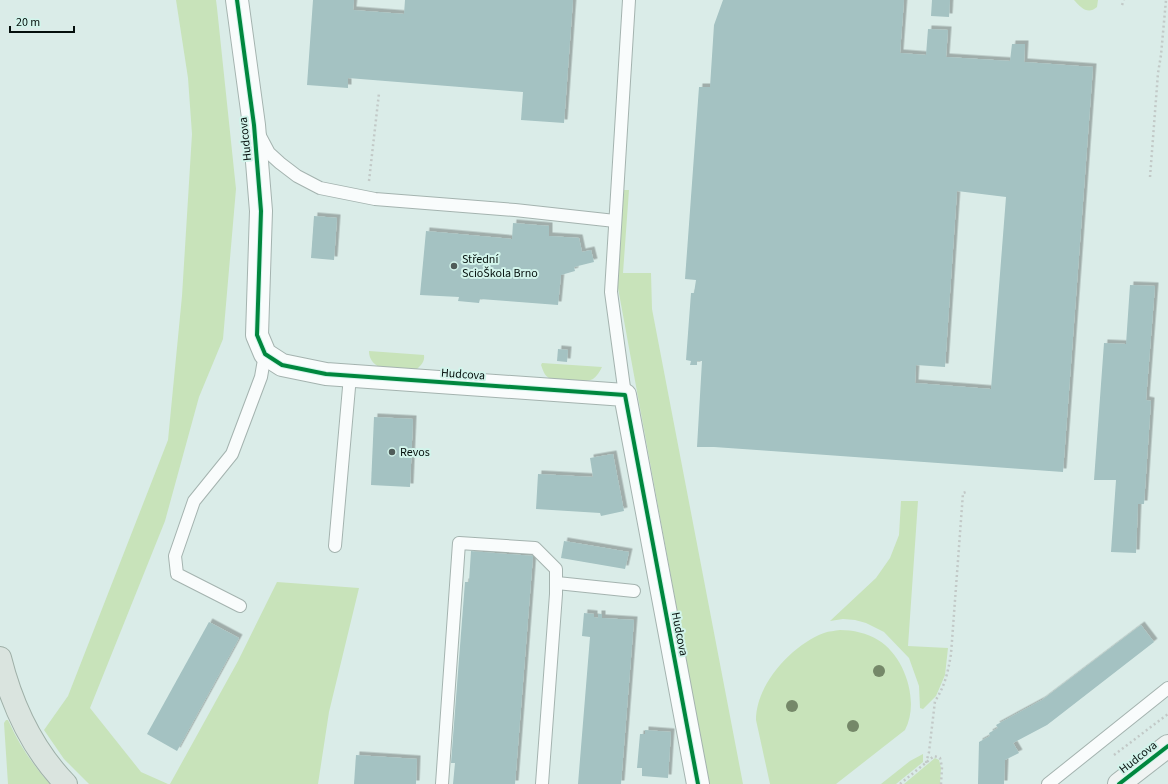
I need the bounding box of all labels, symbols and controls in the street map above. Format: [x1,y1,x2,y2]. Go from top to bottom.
scale bar [10,8,74,34]
text: 20 m [16,14,40,31]
street label: Hudcova [235,116,256,162]
place label: Střední ScioŠkola Brno [462,251,538,282]
marker: Střední ScioŠkola Brno [449,261,459,271]
street label: Hudcova [440,364,486,385]
place label: Revos [400,444,430,461]
marker: Revos [387,447,397,457]
street label: Hudcova [667,611,692,657]
street label: Hudcova [1116,737,1161,778]

